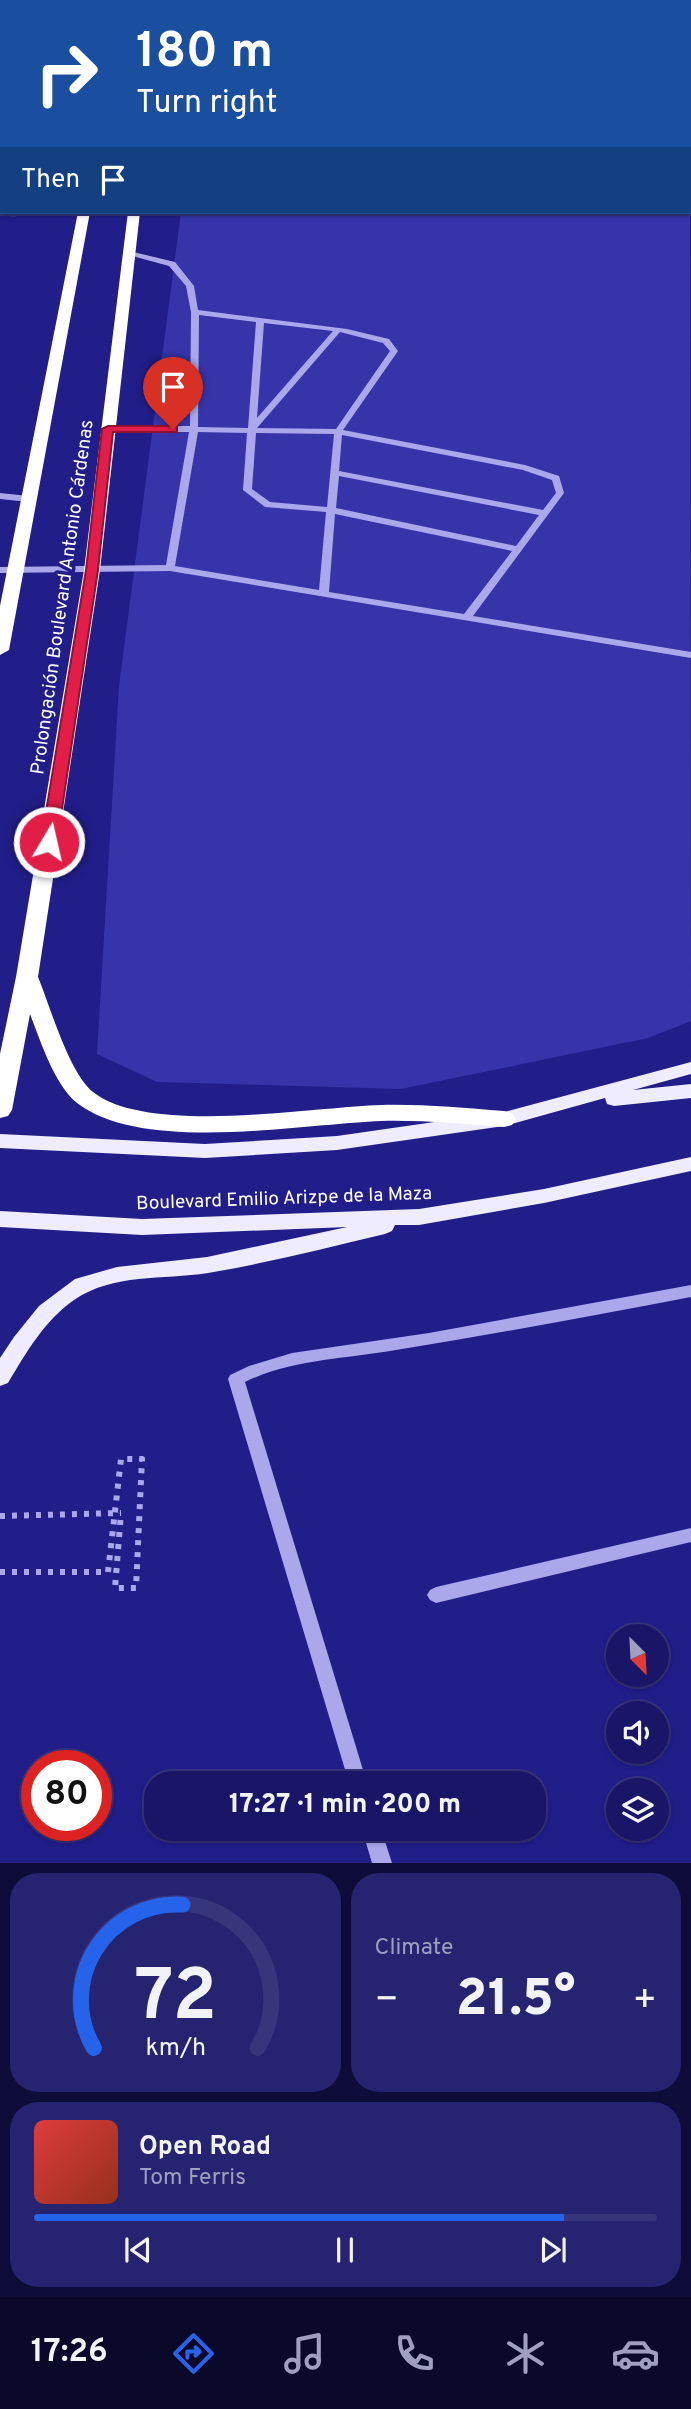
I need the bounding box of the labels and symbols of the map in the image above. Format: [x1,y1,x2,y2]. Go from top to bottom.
pin [143,357,203,429]
street label: Prolongación Boulevard Antonio Cárdenas [26,418,100,776]
position arrow [12,805,86,879]
street label: Boulevard Emilio Arizpe de la Maza [136,1182,432,1216]
north arrow [606,1624,668,1687]
speed limit sign: 80 [21,1750,112,1841]

